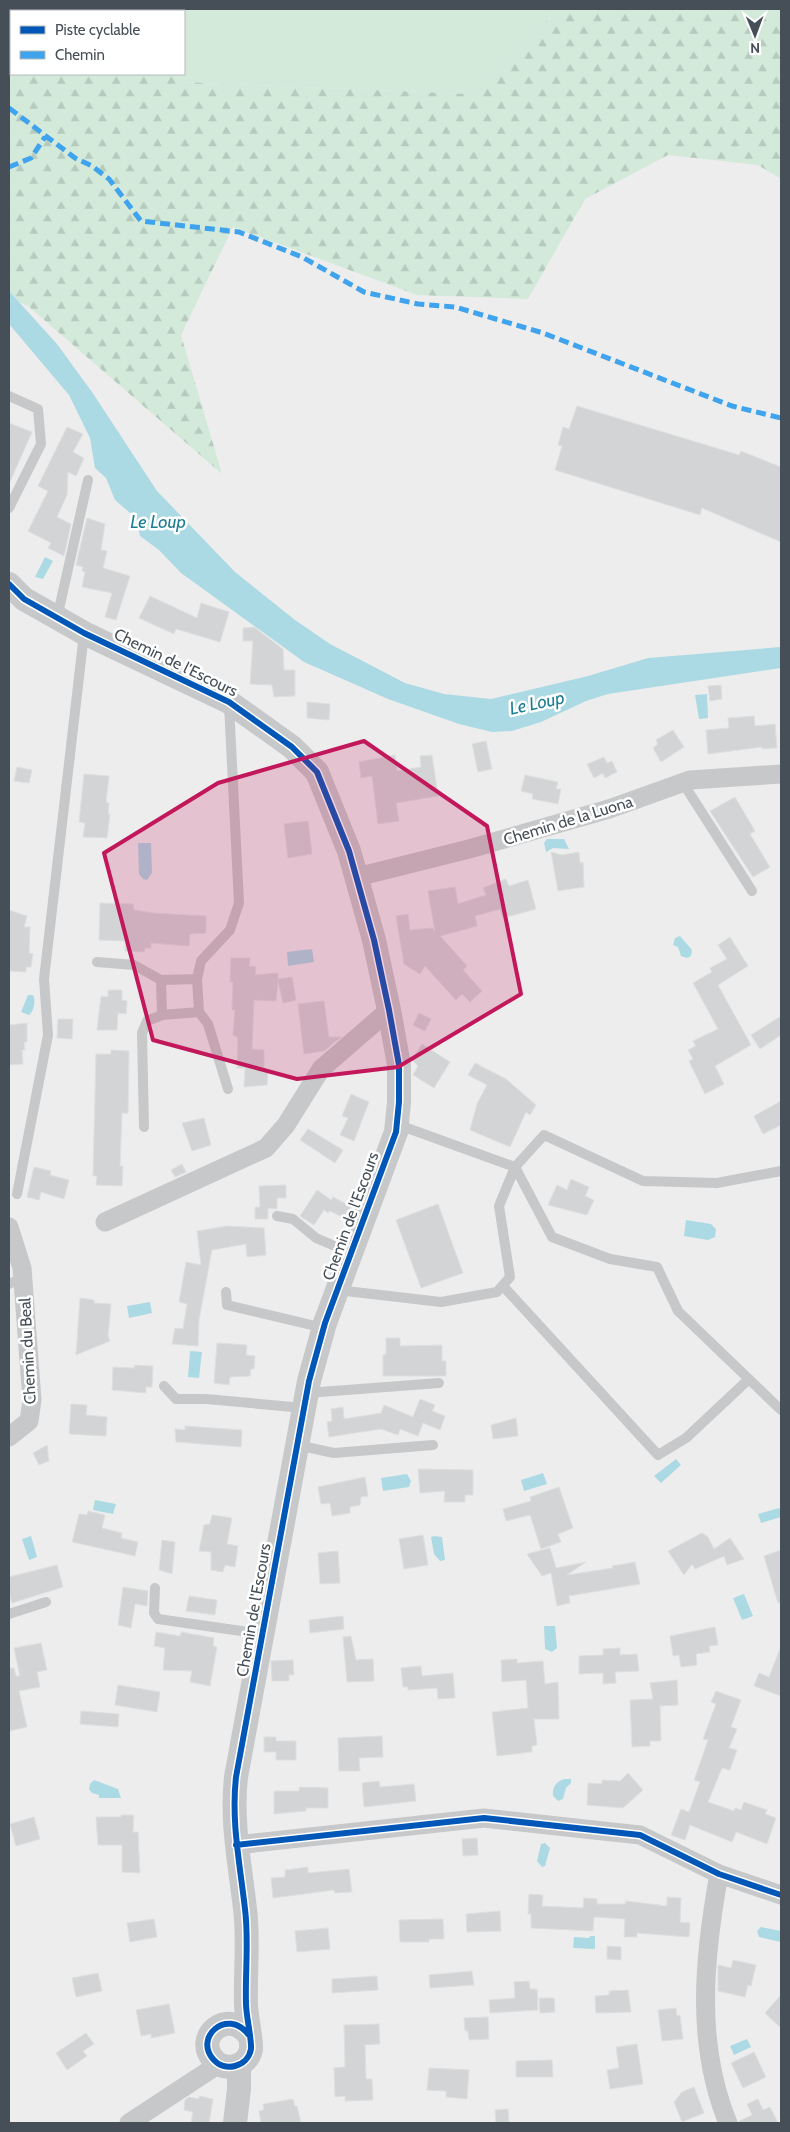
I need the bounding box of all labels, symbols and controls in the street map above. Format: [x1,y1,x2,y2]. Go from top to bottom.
legend [10,10,185,75]
north arrow [730,10,780,60]
text: Piste cyclable [55,21,141,39]
text: N [750,39,760,57]
text: Chemin [55,46,105,64]
water label: Le Loup [130,511,186,533]
street label: Chemin de l'Escours [111,624,241,701]
water label: Le Loup [507,686,567,720]
street label: Chemin de la Luona [501,792,635,849]
street label: Chemin de l'Escours [318,1149,383,1283]
street label: Chemin du Beal [15,1297,40,1405]
street label: Chemin de l'Escours [232,1542,275,1678]

